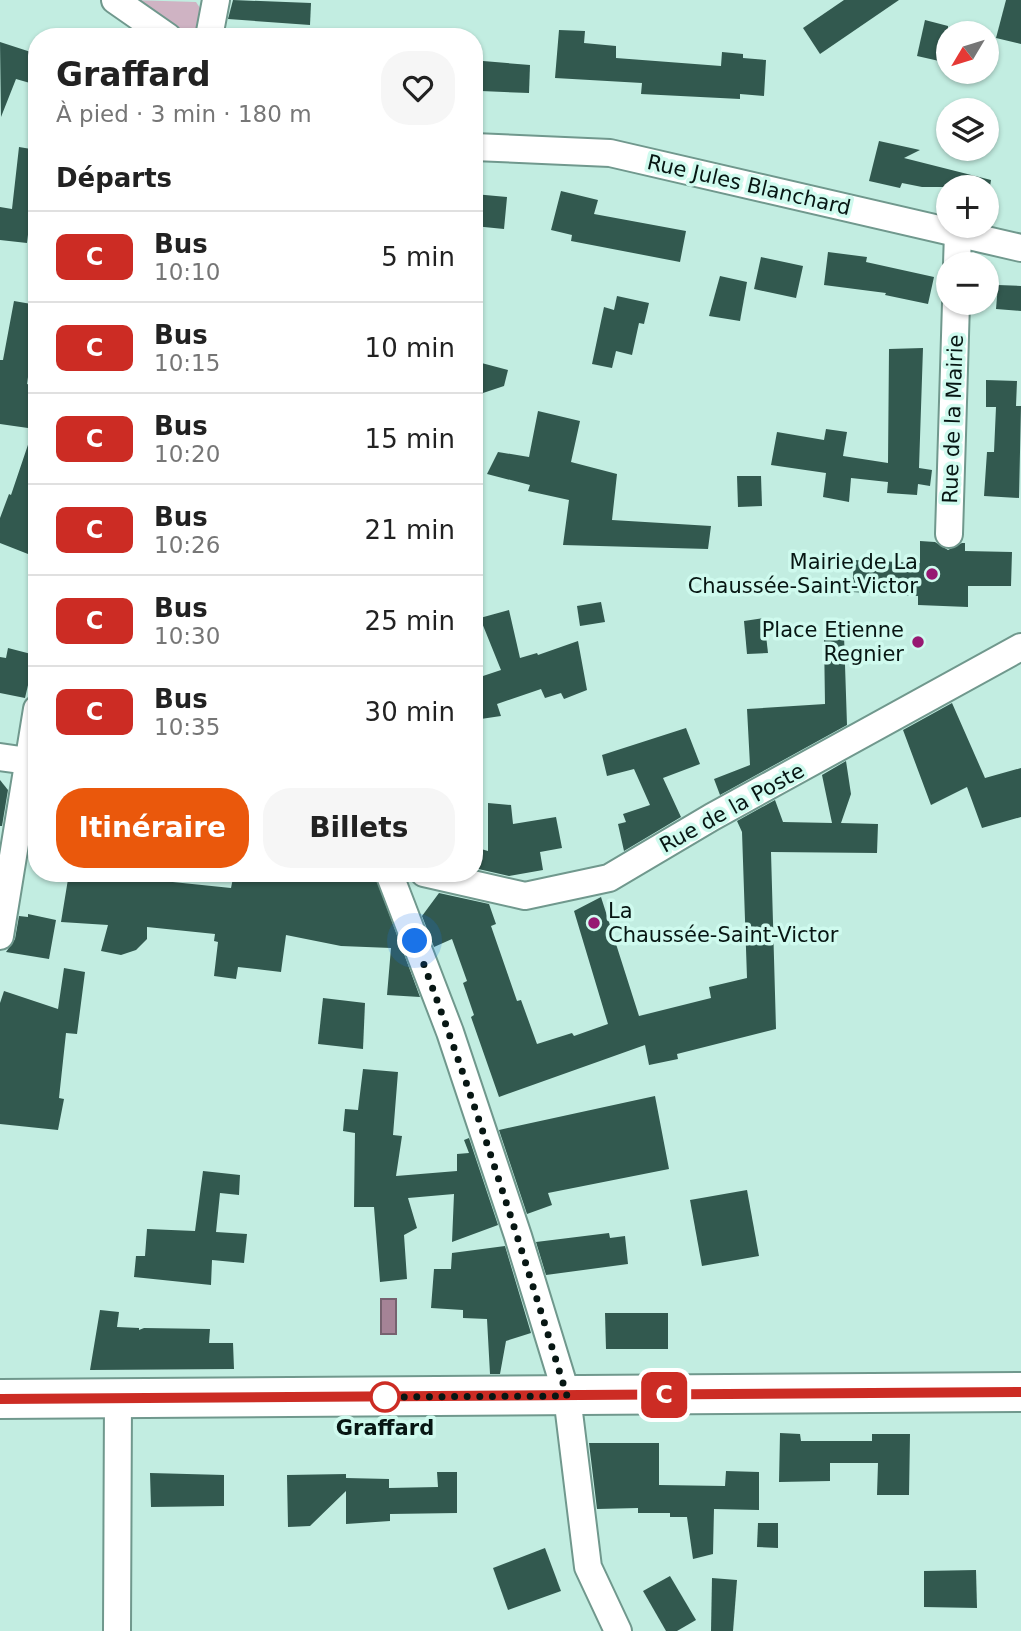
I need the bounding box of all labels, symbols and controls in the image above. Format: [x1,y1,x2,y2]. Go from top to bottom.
north arrow [936,21,999,84]
map controls [936,21,999,315]
button: heart [381,51,455,125]
text: Graffard [56,55,211,94]
button: layers [936,98,999,161]
text: À pied · 3 min · 180 m [56,101,312,127]
street label: Rue Jules Blanchard [645,150,853,220]
text: Départs [56,163,172,193]
button: + [936,175,999,238]
text: Bus [154,229,208,259]
text: 5 min [381,242,455,272]
text: C [86,243,103,271]
button: − [936,252,999,315]
text: 10:10 [154,259,220,285]
text: Bus [154,320,208,350]
text: 10 min [365,333,455,363]
text: C [86,334,103,362]
street label: Rue de la Mairie [938,334,968,504]
text: 10:15 [154,350,220,376]
text: Bus [154,411,208,441]
text: 15 min [365,424,455,454]
text: C [86,425,103,453]
text: 10:20 [154,441,220,467]
text: Bus [154,502,208,532]
text: 21 min [365,515,455,545]
text: C [86,516,103,544]
text: 10:26 [154,532,220,558]
place label: Mairie de La Chaussée-Saint-Victor [688,550,918,598]
marker: Mairie de La Chaussée-Saint-Victor [924,566,940,582]
text: Bus [154,593,208,623]
text: 25 min [365,606,455,636]
text: C [86,607,103,635]
place label: Place Etienne Regnier [762,618,904,666]
text: 10:30 [154,623,220,649]
marker: Place Etienne Regnier [910,634,926,650]
text: Bus [154,684,208,714]
text: 30 min [365,697,455,727]
text: C [86,698,103,726]
text: 10:35 [154,714,220,740]
street label: Rue de la Poste [655,758,809,858]
button: Itinéraire [56,788,249,868]
button: Billets [263,788,455,868]
place label: La Chaussée-Saint-Victor [608,899,839,947]
marker: La Chaussée-Saint-Victor [586,915,602,931]
your location [397,923,432,958]
line badge: C [641,1372,687,1418]
text: C [655,1381,673,1409]
marker: Graffard [370,1382,400,1412]
place label: Graffard [336,1416,434,1440]

